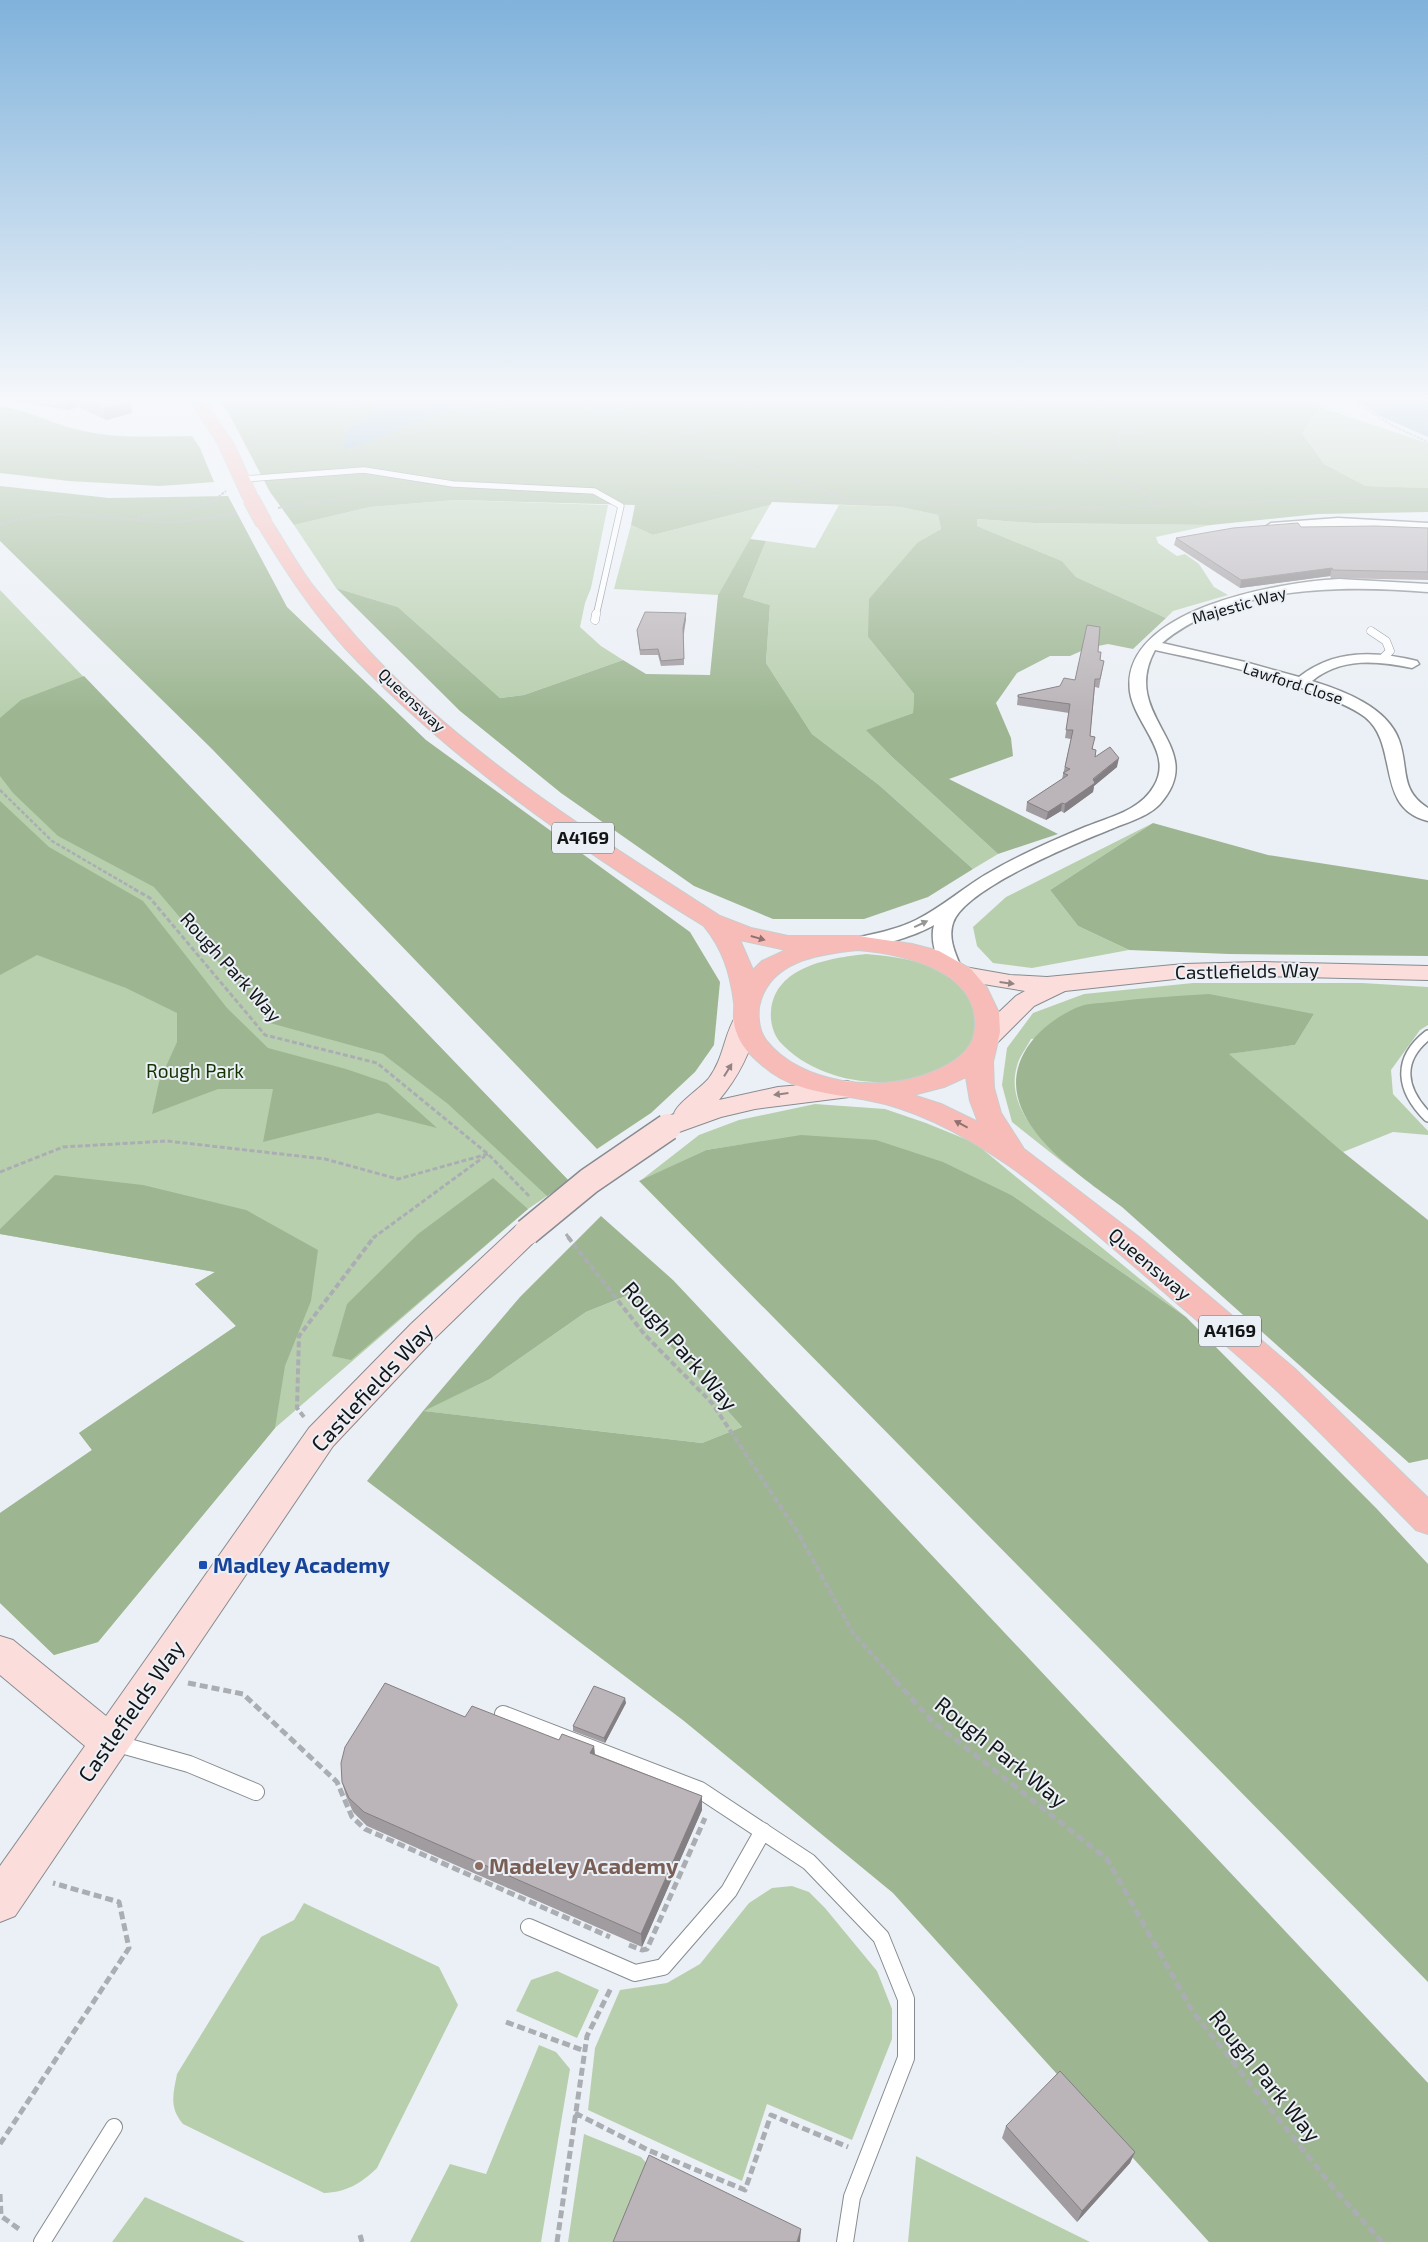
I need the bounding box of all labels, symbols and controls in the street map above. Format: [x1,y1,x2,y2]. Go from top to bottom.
street label: Majestic Way [1190,582,1289,628]
street label: Lawford Close [1241,657,1346,708]
street label: Queensway [374,664,450,737]
road number: A4169 [552,822,614,854]
street label: Rough Park Way [176,907,287,1026]
one-way arrow [914,920,928,928]
one-way arrow [750,934,765,942]
street label: Castlefields Way [1175,958,1319,983]
one-way arrow [999,979,1015,987]
park label: Rough Park [146,1059,244,1082]
one-way arrow [723,1064,733,1077]
one-way arrow [772,1090,788,1098]
one-way arrow [954,1120,968,1128]
street label: Queensway [1104,1222,1196,1305]
street label: Rough Park Way [618,1276,744,1415]
road number: A4169 [1199,1315,1261,1346]
street label: Castlefields Way [305,1316,438,1456]
place label: Madley Academy [213,1551,391,1578]
marker: Madley Academy [197,1559,209,1571]
street label: Castlefields Way [72,1634,189,1786]
street label: Rough Park Way [930,1690,1073,1813]
place label: Madeley Academy [489,1852,679,1879]
marker: Madeley Academy [473,1860,485,1872]
street label: Rough Park Way [1205,2004,1327,2147]

